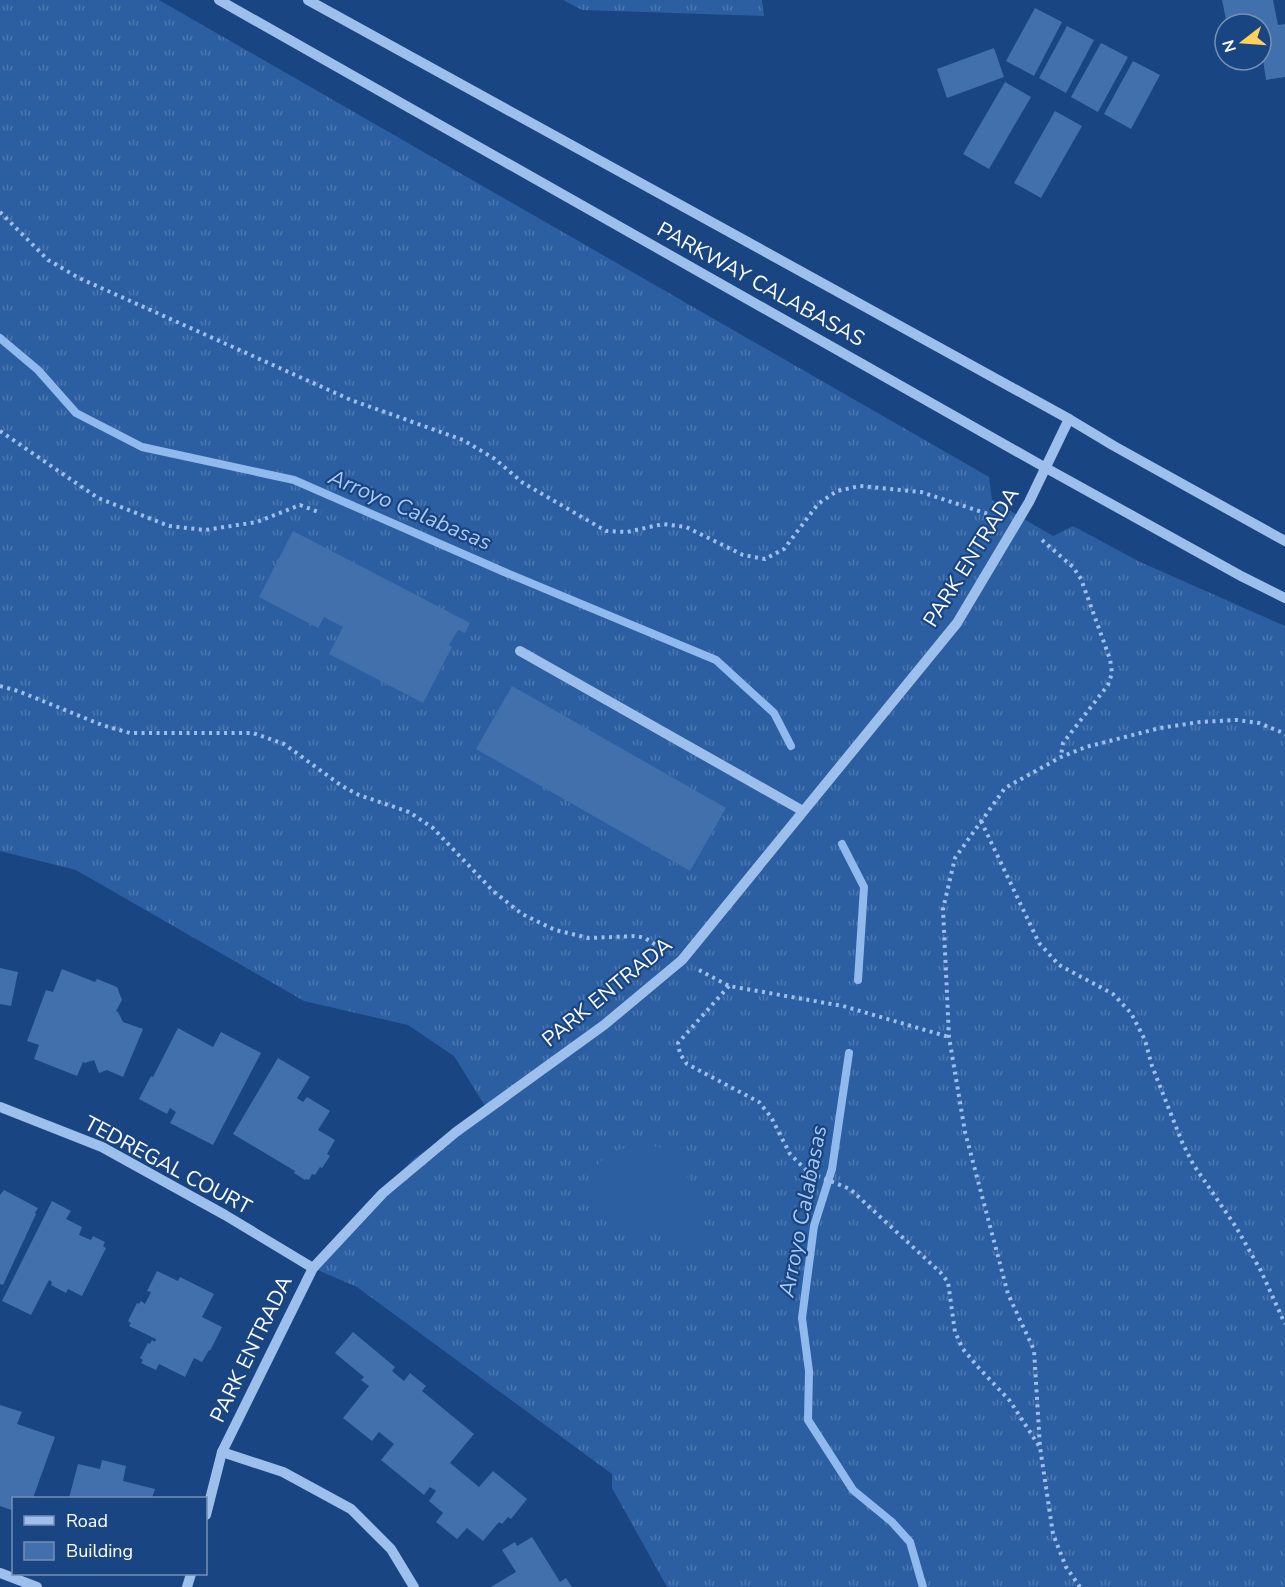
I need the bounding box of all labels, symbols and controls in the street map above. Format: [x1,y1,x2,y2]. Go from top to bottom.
north arrow [1213,12,1273,72]
text: N [1217,37,1242,55]
street label: PARKWAY CALABASAS [652,215,870,353]
water label: Arroyo Calabasas [323,462,496,558]
street label: PARK ENTRADA [917,482,1025,632]
street label: PARK ENTRADA [536,931,678,1053]
street label: TEDREGAL COURT [80,1109,257,1221]
water label: Arroyo Calabasas [771,1123,834,1300]
street label: PARK ENTRADA [203,1271,299,1427]
legend [12,1497,207,1575]
text: Road [66,1509,108,1533]
text: Building [66,1539,133,1563]

